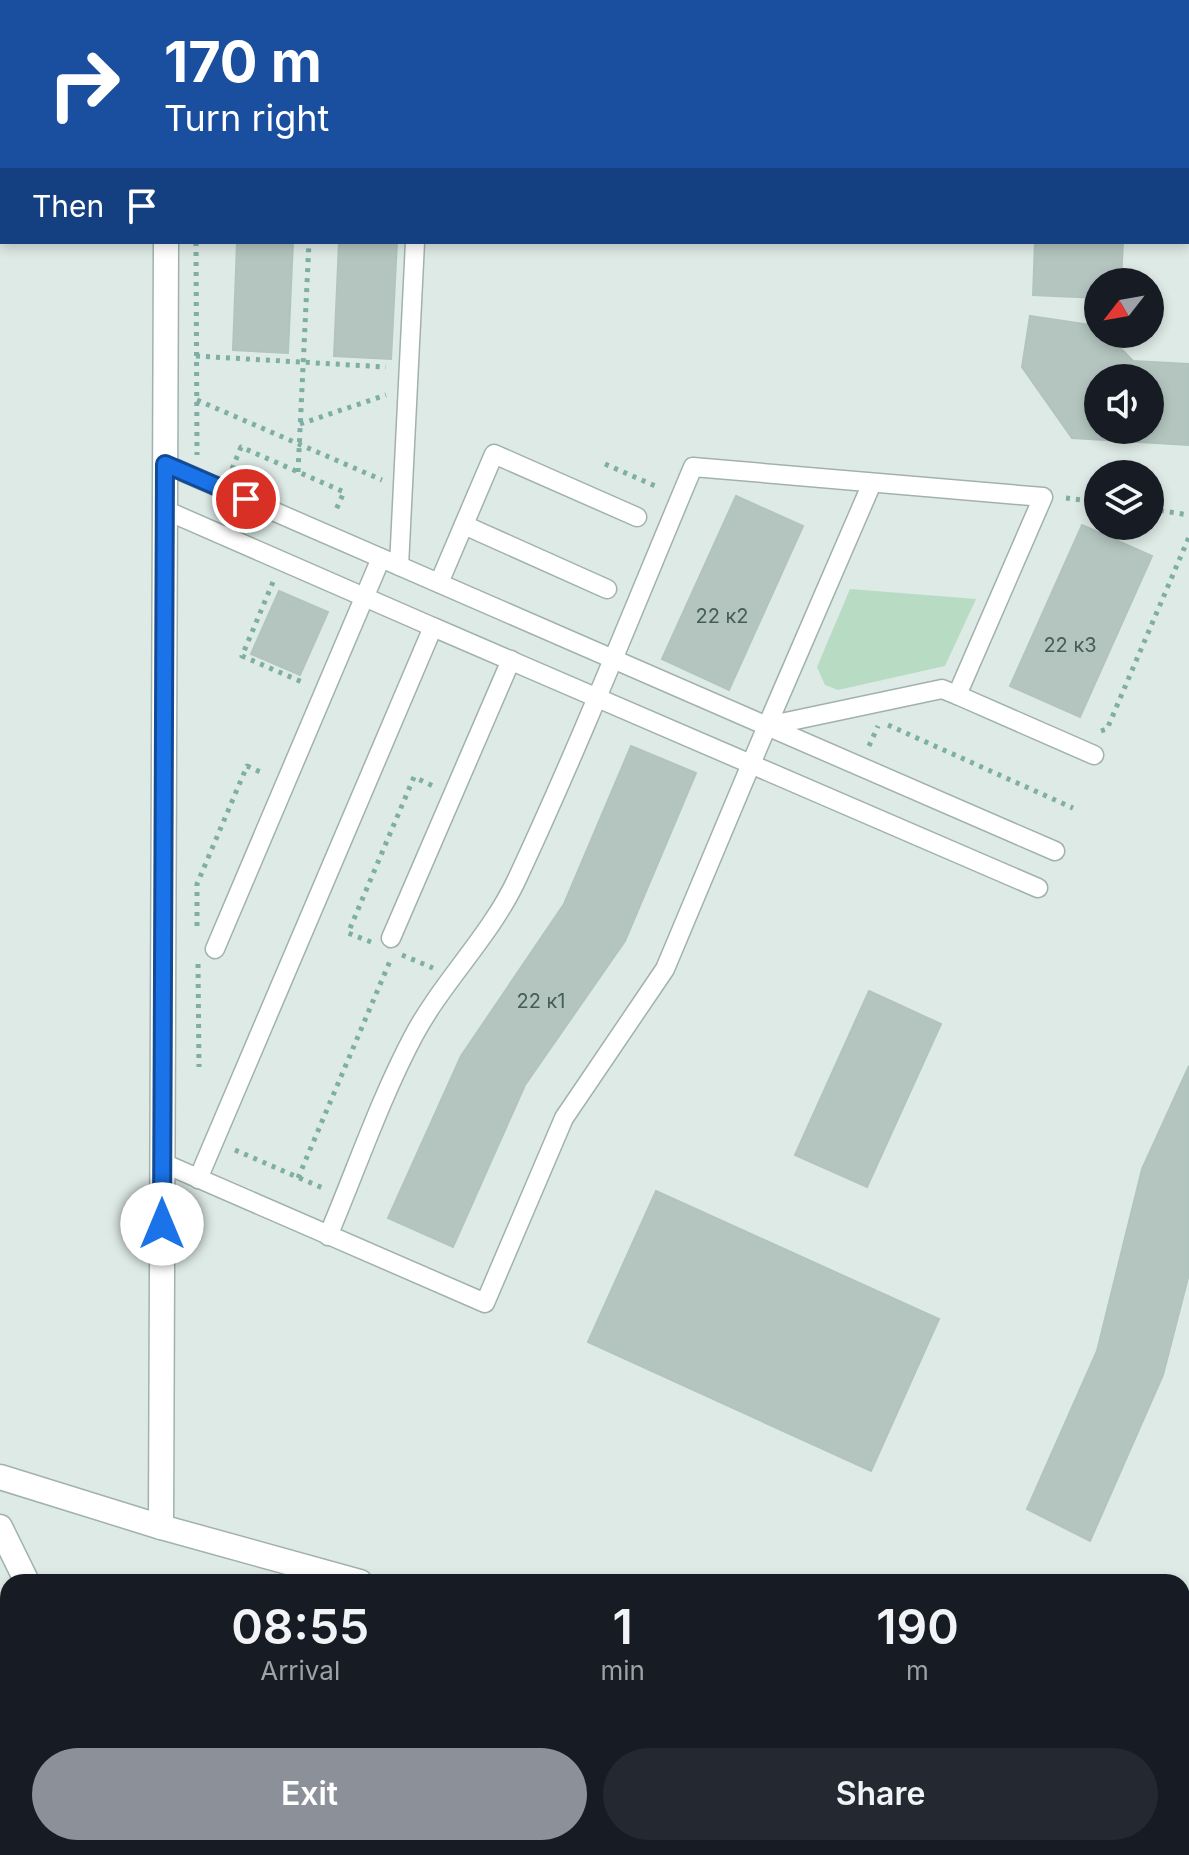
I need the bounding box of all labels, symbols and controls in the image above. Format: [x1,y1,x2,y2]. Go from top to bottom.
text: 170 m [164,28,322,96]
icon: right [32,32,136,136]
text: Turn right [164,96,329,140]
icon: arrive [120,184,164,228]
text: Then [32,188,104,224]
north arrow [1084,268,1164,348]
map controls [1084,268,1164,540]
button: sound [1084,364,1164,444]
button: layers [1084,460,1164,540]
pin [212,465,280,533]
icon: arrive [224,477,268,521]
house number: 22 к2 [695,604,749,628]
house number: 22 к3 [1043,633,1097,657]
house number: 22 к1 [517,989,566,1013]
position arrow [120,1182,204,1266]
text: 08:55 [231,1597,369,1656]
text: 1 [613,1597,633,1656]
text: 190 [876,1597,959,1656]
text: Arrival [260,1655,340,1686]
text: min [600,1655,645,1686]
text: m [906,1655,929,1686]
button: Exit [32,1748,587,1840]
button: Share [603,1748,1158,1840]

